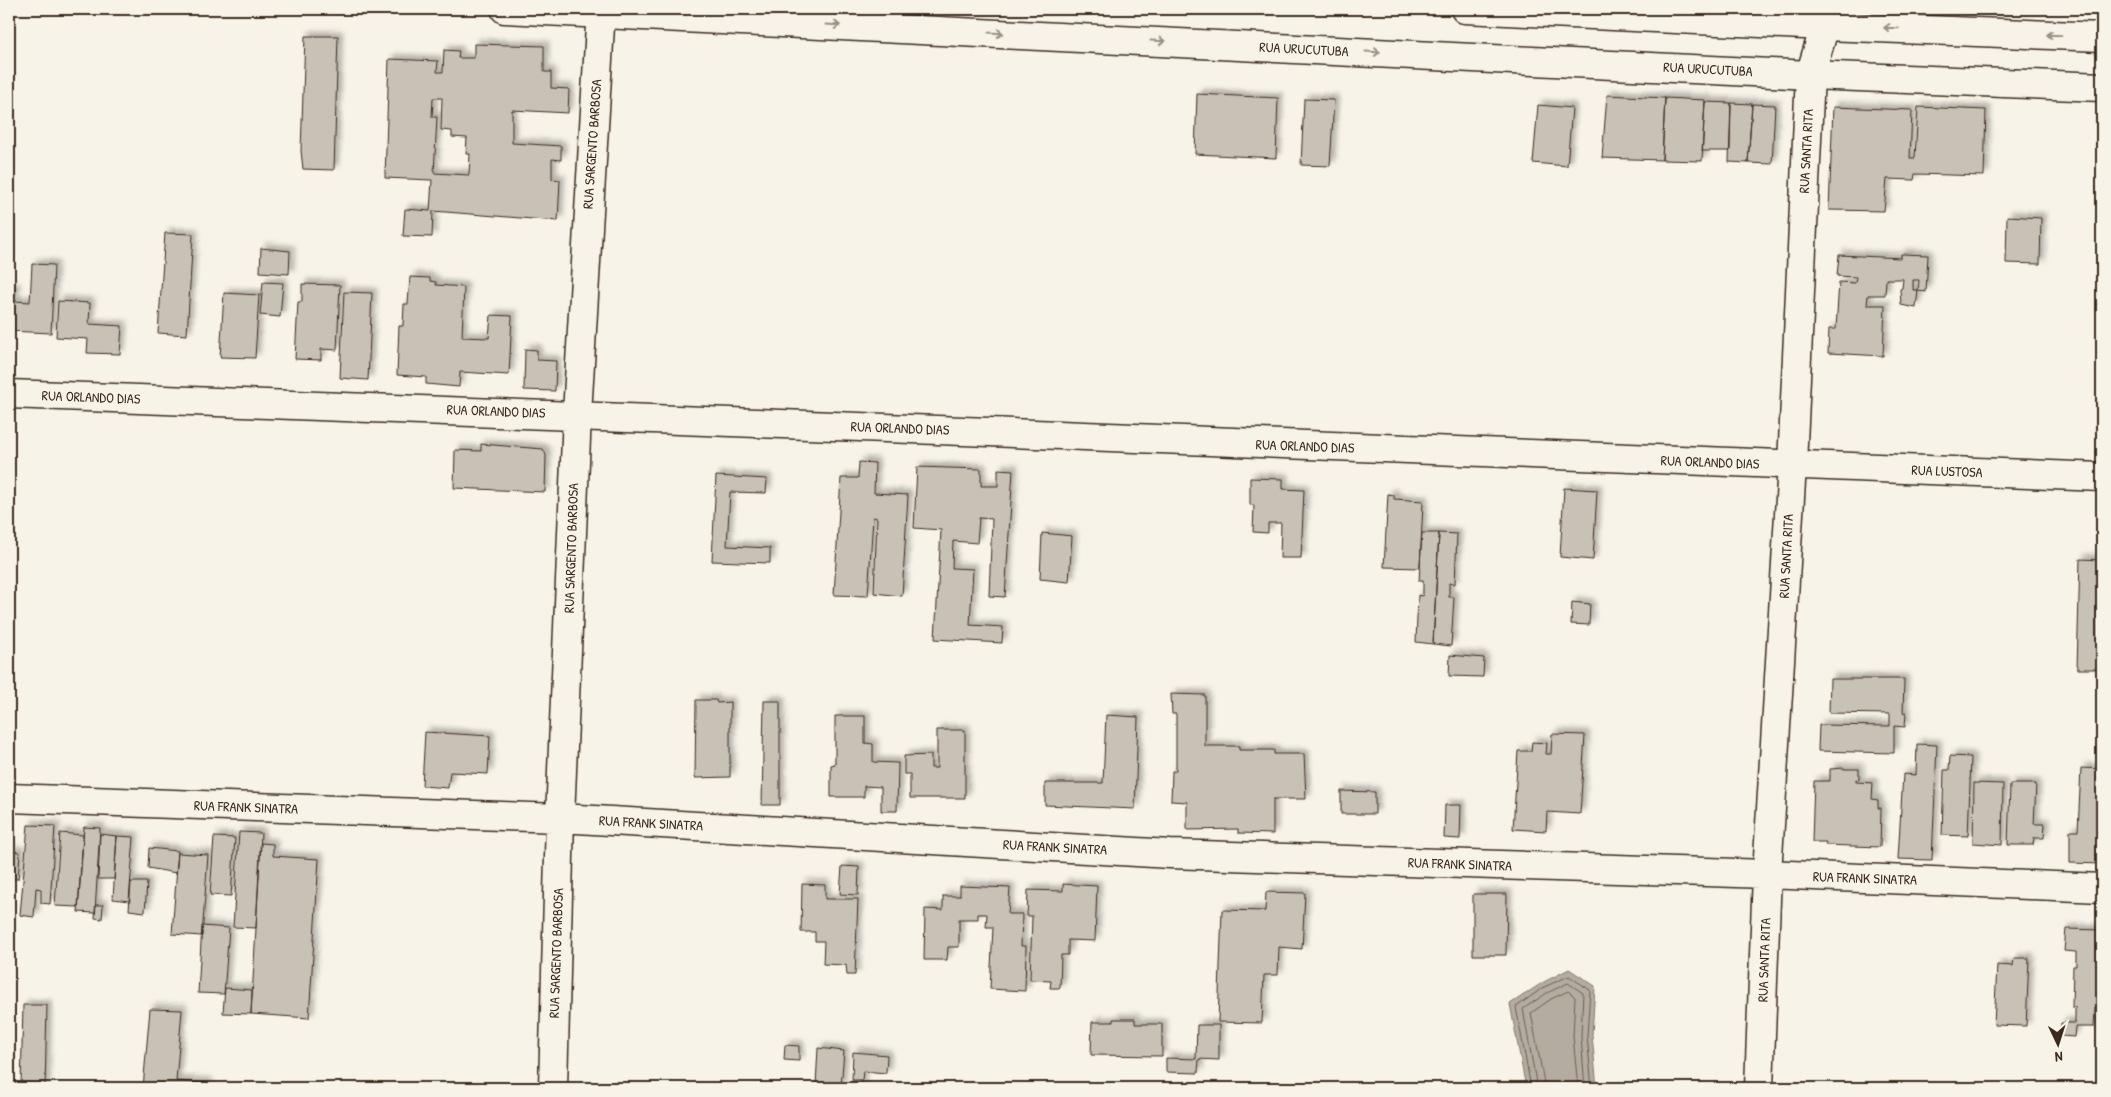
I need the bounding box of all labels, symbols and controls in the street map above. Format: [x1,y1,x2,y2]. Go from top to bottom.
one-way arrow [825,20,841,29]
one-way arrow [1883,24,1899,33]
one-way arrow [987,28,1003,37]
one-way arrow [2046,30,2062,39]
one-way arrow [1150,37,1166,46]
street label: RUA URUCUTUBA [1259,37,1349,60]
one-way arrow [1364,48,1380,57]
street label: RUA URUCUTUBA [1663,57,1753,80]
street label: RUA SARGENTO BARBOSA [577,78,606,210]
street label: RUA SANTA RITA [1794,108,1817,194]
street label: RUA ORLANDO DIAS [41,385,141,408]
street label: RUA ORLANDO DIAS [446,399,546,422]
street label: RUA ORLANDO DIAS [850,416,950,439]
street label: RUA ORLANDO DIAS [1255,434,1355,457]
street label: RUA ORLANDO DIAS [1660,450,1760,473]
street label: RUA LUSTOSA [1911,460,1983,481]
street label: RUA SARGENTO BARBOSA [559,482,582,613]
street label: RUA SANTA RITA [1774,513,1797,599]
street label: RUA FRANK SINATRA [194,795,299,818]
street label: RUA FRANK SINATRA [598,810,704,835]
street label: RUA FRANK SINATRA [1002,834,1108,859]
street label: RUA FRANK SINATRA [1408,852,1513,875]
street label: RUA FRANK SINATRA [1813,866,1918,889]
street label: RUA SARGENTO BARBOSA [544,887,567,1018]
street label: RUA SANTA RITA [1753,917,1774,1003]
north arrow [2034,1020,2084,1070]
text: N [2054,1048,2063,1067]

